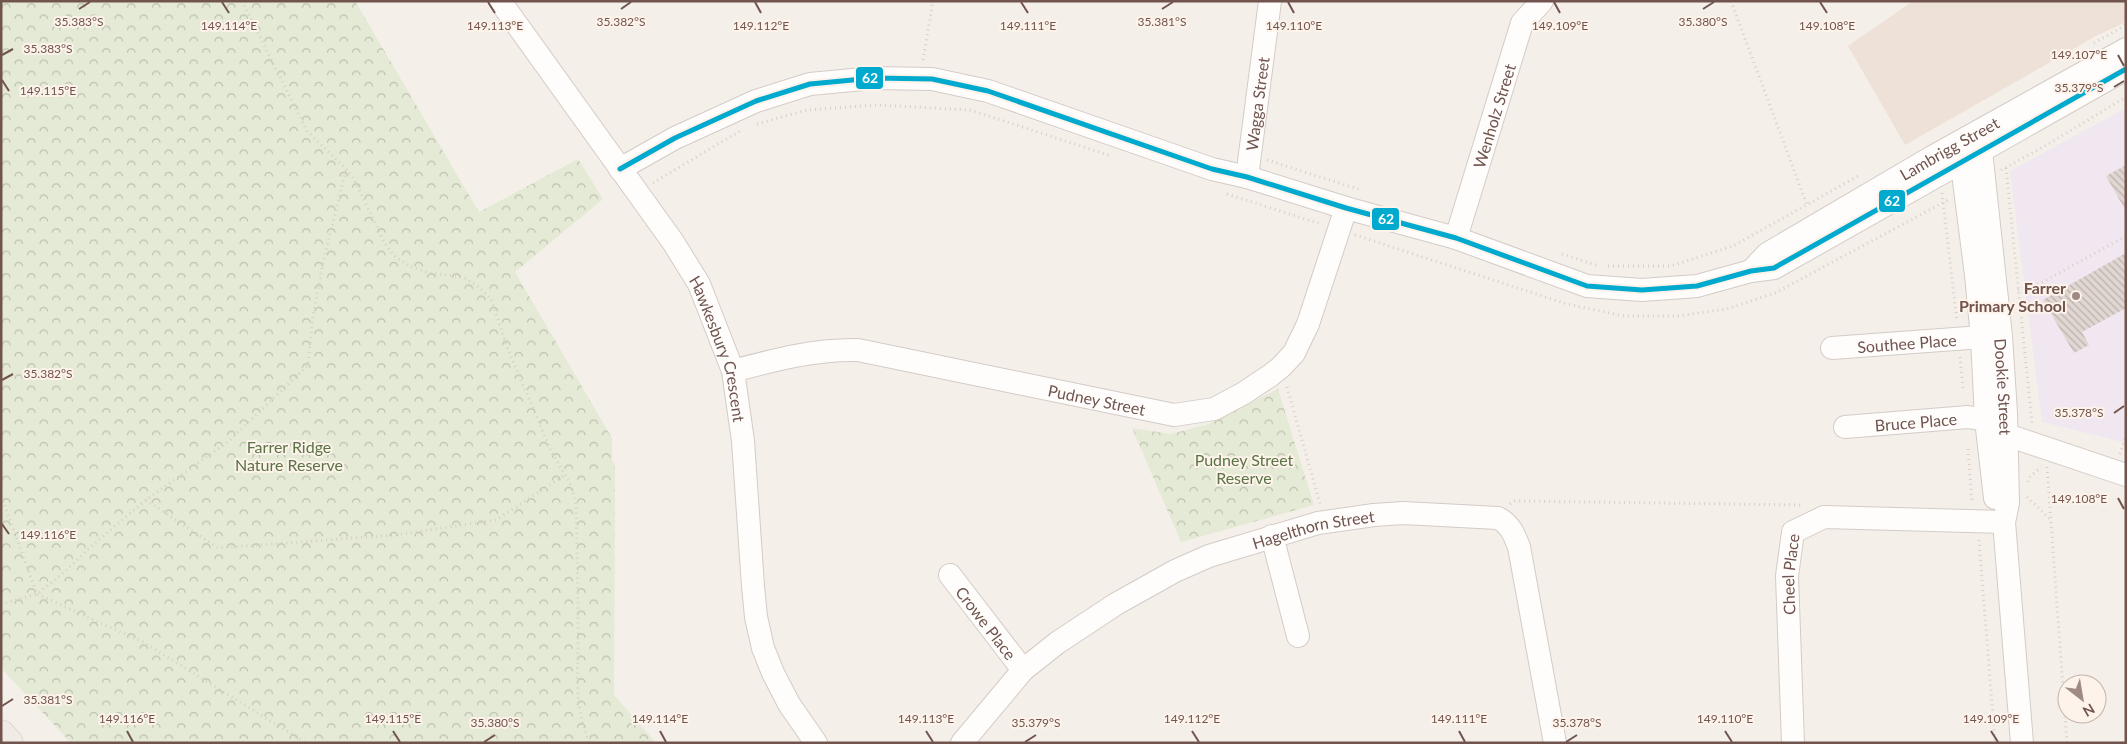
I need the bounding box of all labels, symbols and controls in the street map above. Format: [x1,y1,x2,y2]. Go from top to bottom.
text: 35.383°S [54,14,104,29]
text: 35.382°S [596,14,646,29]
text: 35.381°S [1137,14,1187,29]
text: 35.380°S [1678,14,1728,29]
text: 149.114°E [201,18,257,33]
text: 149.113°E [467,18,523,33]
text: 149.112°E [733,18,789,33]
text: 149.111°E [1000,18,1056,33]
text: 149.110°E [1266,18,1322,33]
text: 149.109°E [1532,18,1588,33]
text: 149.108°E [1799,18,1855,33]
text: 35.383°S [23,41,73,56]
text: 149.107°E [2051,47,2107,62]
street label: Wagga Street [1241,55,1272,152]
street label: Wenholz Street [1469,61,1519,170]
line badge: 62 [855,66,884,90]
text: 62 [862,69,878,86]
text: 35.379°S [2054,80,2104,95]
text: 149.115°E [20,83,76,98]
street label: Lambrigg Street [1896,112,2002,184]
line badge: 62 [1878,189,1906,213]
text: 62 [1884,192,1900,209]
line badge: 62 [1371,207,1400,231]
text: 62 [1378,210,1394,227]
street label: Hawkesbury Crescent [686,272,750,423]
place label: Farrer Primary School [1959,278,2066,315]
marker: Farrer Primary School [2070,290,2082,302]
street label: Southee Place [1856,329,1957,356]
street label: Dookie Street [1992,338,2016,436]
text: 35.382°S [23,366,73,381]
street label: Pudney Street [1047,380,1147,418]
text: 35.378°S [2054,405,2104,420]
street label: Bruce Place [1874,408,1958,434]
park label: Farrer Ridge Nature Reserve [235,437,343,474]
park label: Pudney Street Reserve [1195,450,1294,487]
text: 149.108°E [2051,491,2107,506]
street label: Hagelthorn Street [1250,506,1376,552]
text: 149.116°E [20,527,76,542]
street label: Cheel Place [1777,532,1802,615]
street label: Crowe Place [952,582,1021,663]
north arrow [2057,674,2107,724]
text: 35.381°S [23,692,73,707]
text: N [2080,701,2098,721]
text: 149.116°E [99,711,155,726]
text: 149.115°E [365,711,421,726]
text: 149.114°E [632,711,688,726]
text: 149.113°E [898,711,954,726]
text: 149.112°E [1164,711,1220,726]
text: 149.111°E [1431,711,1487,726]
text: 149.110°E [1697,711,1753,726]
text: 149.109°E [1963,711,2019,726]
text: 35.380°S [470,715,520,730]
text: 35.379°S [1011,715,1061,730]
text: 35.378°S [1552,715,1602,730]

